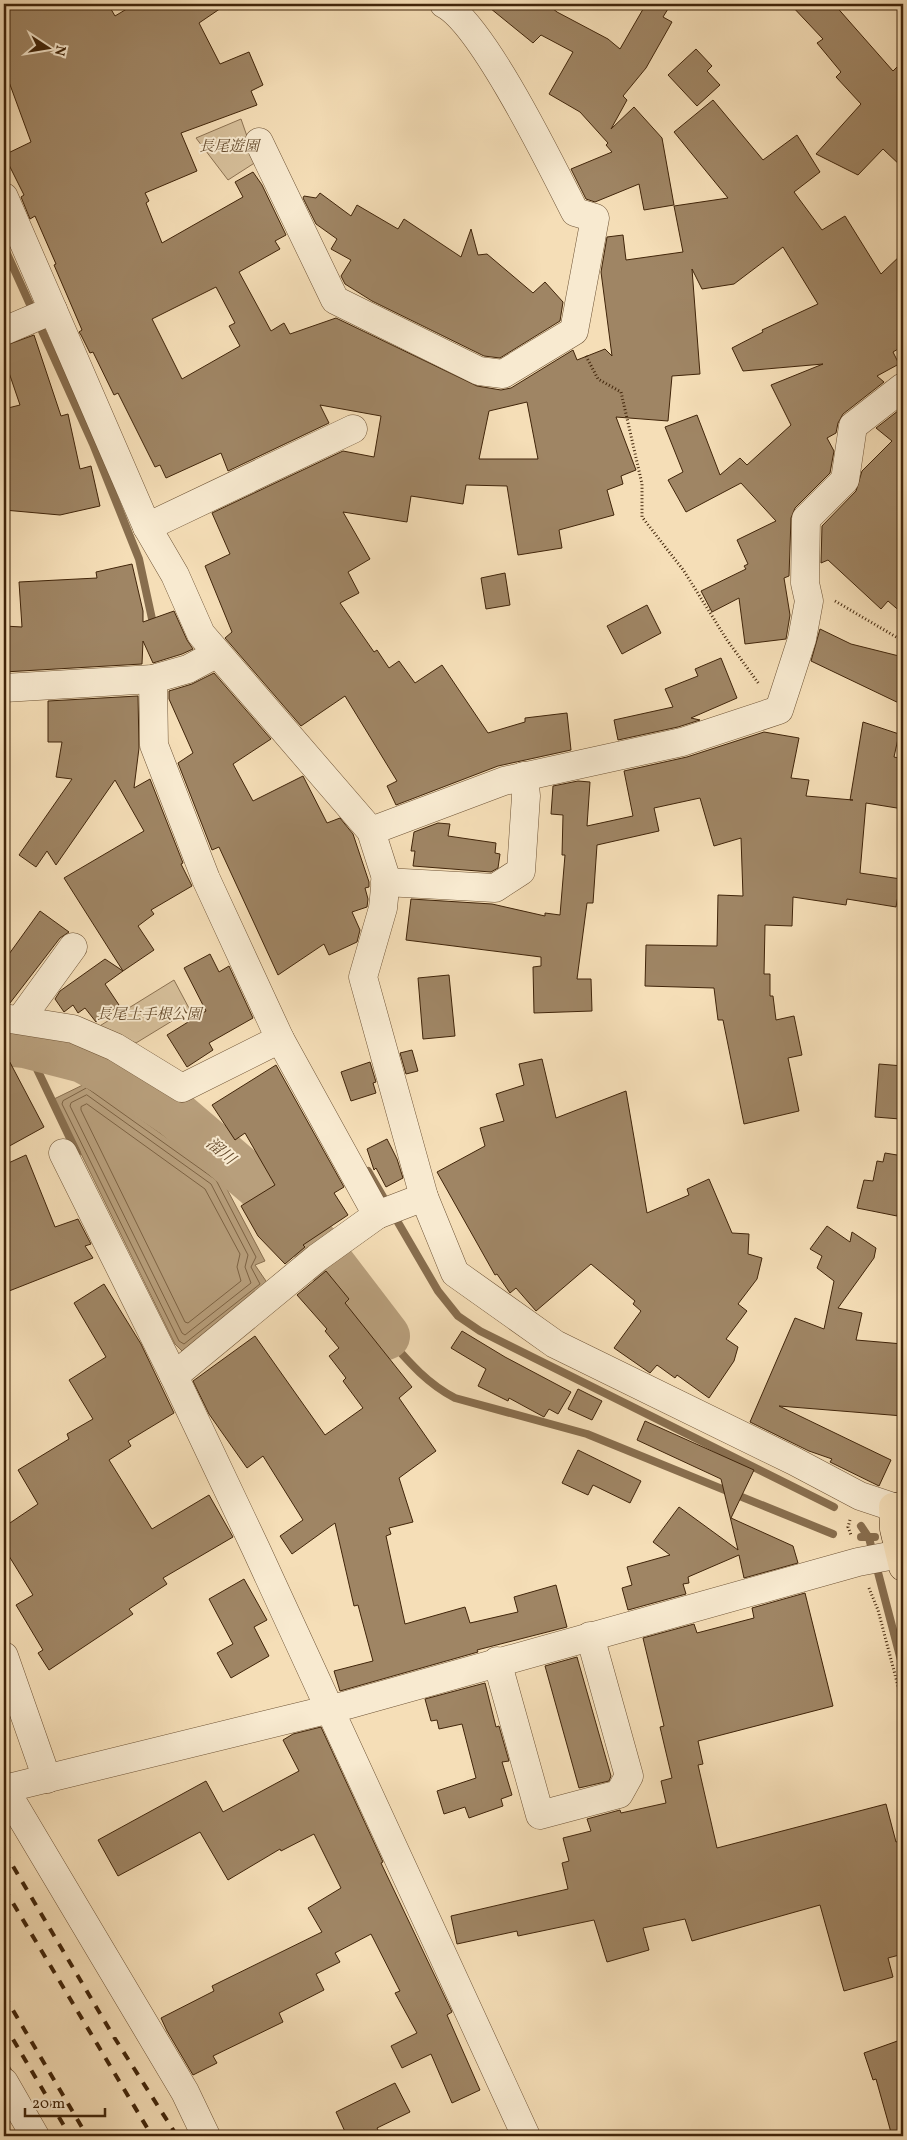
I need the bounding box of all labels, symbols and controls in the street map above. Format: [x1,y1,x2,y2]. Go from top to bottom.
north arrow [22,22,72,72]
text: N [49,43,70,57]
park label: 長尾遊園 [199,137,262,158]
park label: 長尾土手根公園 [96,1005,204,1026]
water label: 溜川 [201,1133,241,1172]
scale bar [25,2085,105,2117]
text: 20 m [32,2094,65,2115]

